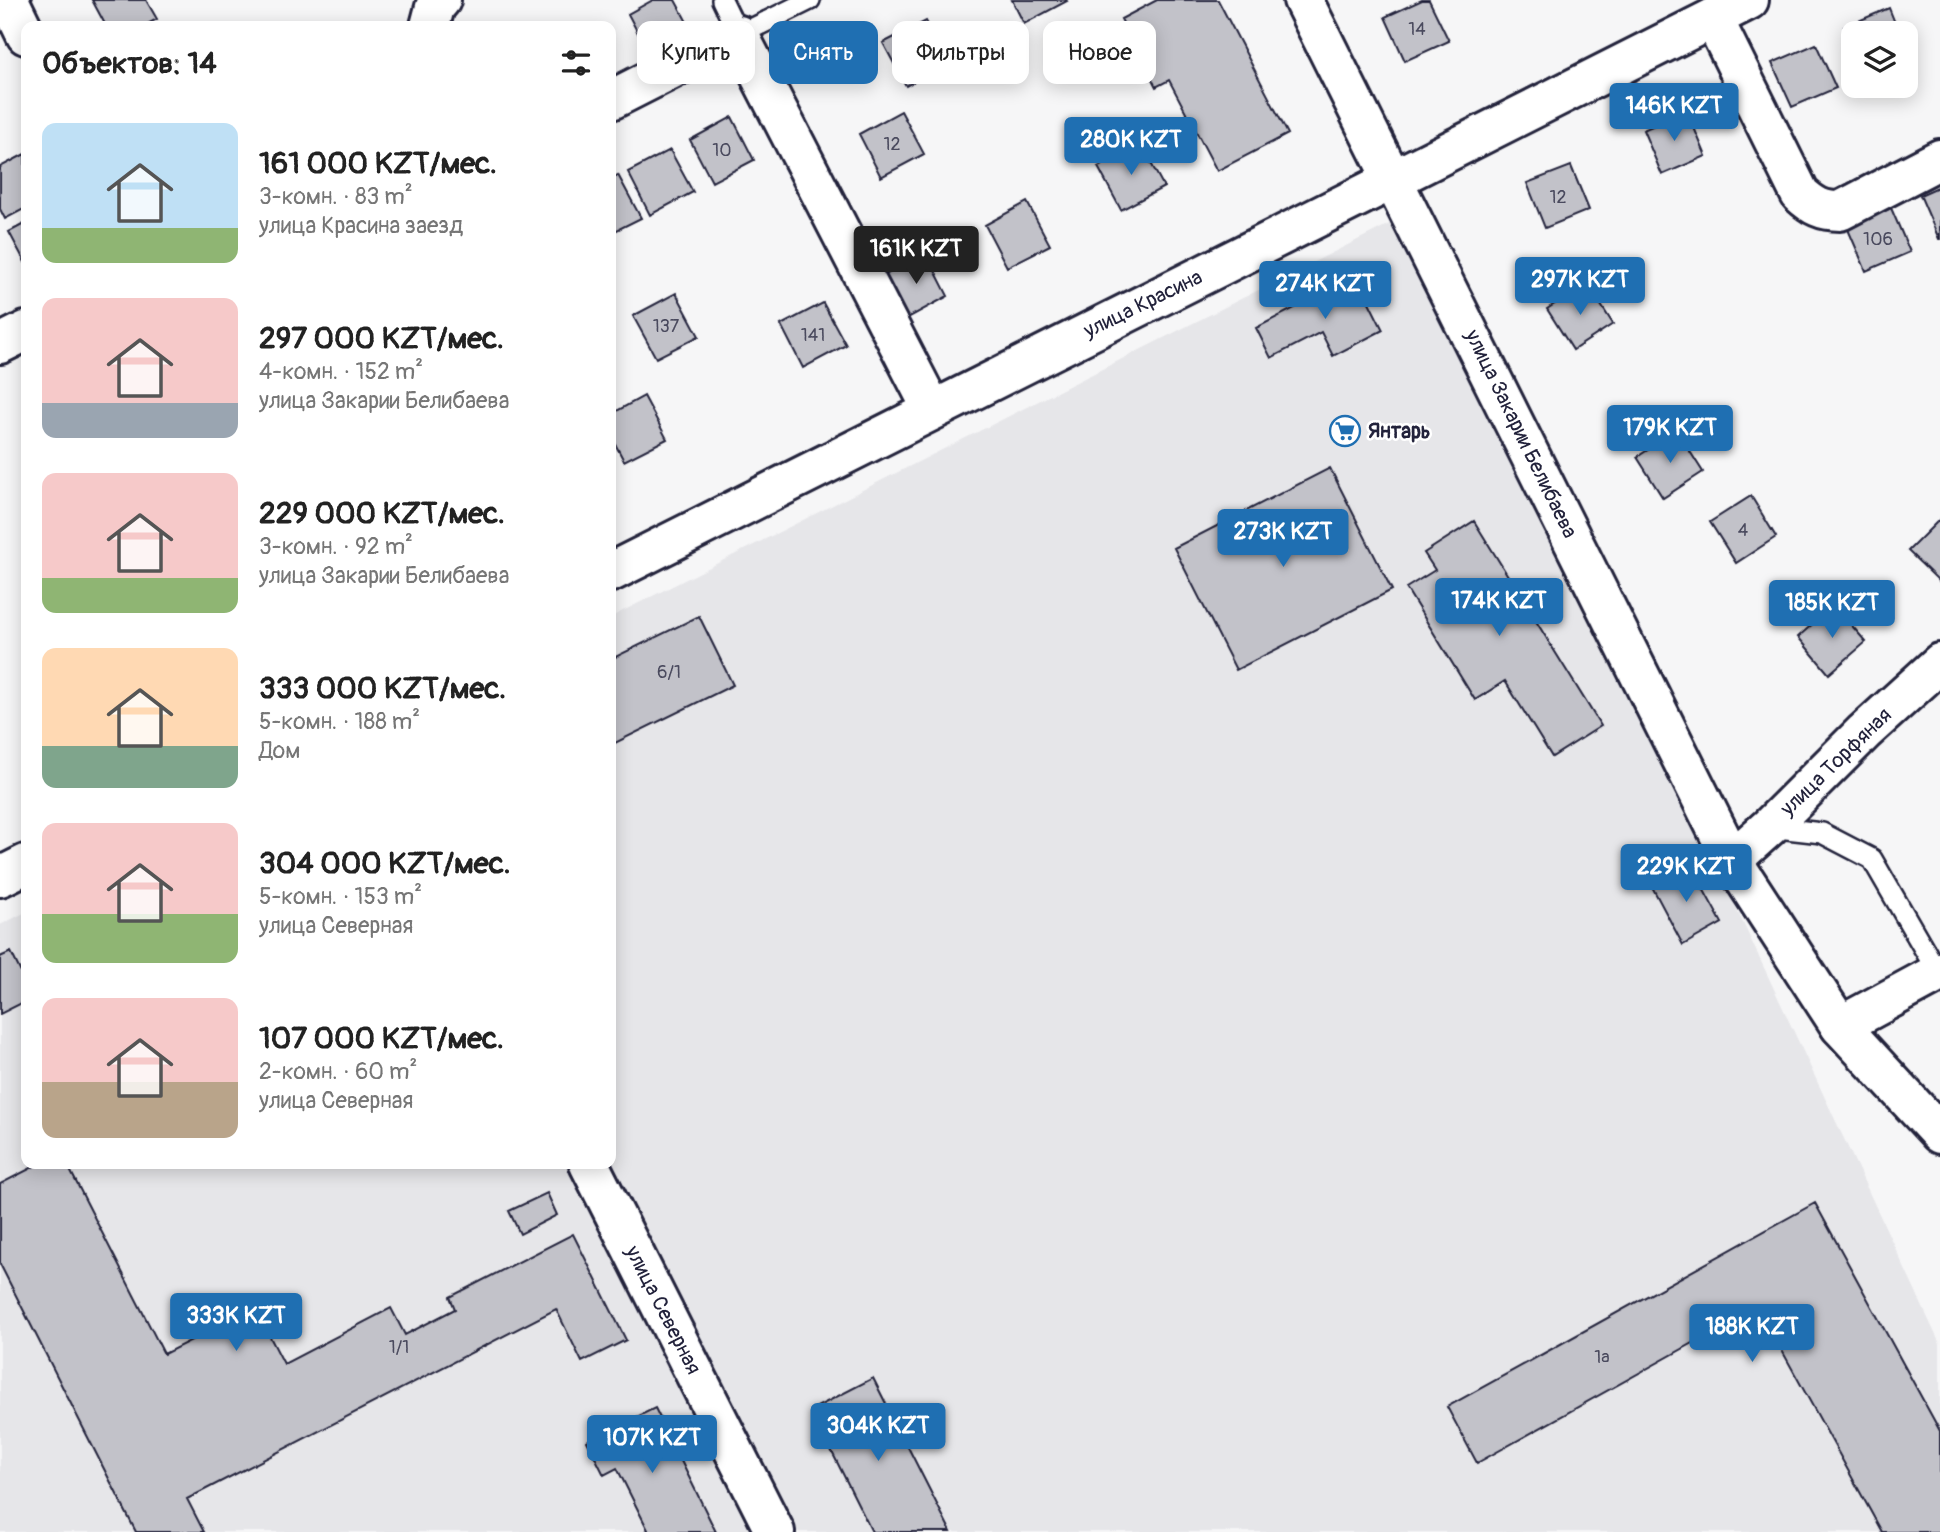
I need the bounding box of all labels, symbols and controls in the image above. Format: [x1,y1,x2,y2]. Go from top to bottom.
house number: 14 [1408,18,1426,41]
chip: Купить [637,21,755,84]
chip: Снять [769,21,878,84]
chip: Фильтры [892,21,1029,84]
chip: Новое [1043,21,1156,84]
map controls [1841,21,1918,98]
button: layers [1841,21,1918,98]
icon: filters [557,44,595,82]
text: Объектов: 14 [42,45,217,82]
pin: 146K KZT [1602,83,1746,143]
text: 146K KZT [1626,91,1722,120]
pin: 280K KZT [1059,118,1203,177]
text: 280K KZT [1080,125,1182,154]
house number: 12 [883,133,901,156]
house number: 10 [712,139,732,162]
text: 161 000 KZT/мес. [259,145,497,182]
icon: home [98,151,182,235]
text: 3-комн. · 83 m² [259,182,413,211]
house number: 12 [1549,186,1567,209]
text: улица Красина заезд [259,211,463,240]
pin: 161K KZT [844,226,988,286]
house number: 106 [1863,228,1893,251]
text: 161K KZT [870,234,962,263]
pin: 297K KZT [1508,258,1652,317]
pin: 274K KZT [1253,262,1397,321]
street label: улица Красина [1078,264,1207,345]
text: 297K KZT [1531,265,1629,294]
text: 274K KZT [1275,269,1375,298]
house number: 137 [653,315,680,338]
text: 297 000 KZT/мес. [259,320,504,357]
house number: 141 [801,324,825,347]
street label: улица Закарии Белибаева [1458,324,1583,543]
icon: home [98,326,182,410]
text: 4-комн. · 152 m² [259,357,423,386]
text: улица Закарии Белибаева [259,386,509,415]
pin: 179K KZT [1598,406,1742,465]
text: 179K KZT [1623,413,1717,442]
supermarket icon: Янтарь [1328,414,1362,448]
place label: Янтарь [1368,418,1431,445]
text: 229 000 KZT/мес. [259,495,505,532]
icon: home [98,501,182,585]
pin: 273K KZT [1211,510,1355,569]
text: 273K KZT [1233,517,1333,546]
house number: 4 [1738,519,1749,542]
text: 3-комн. · 92 m² [259,532,413,561]
text: улица Закарии Белибаева [259,561,509,590]
pin: 174K KZT [1427,578,1571,638]
pin: 185K KZT [1760,580,1904,640]
text: 174K KZT [1451,586,1547,615]
text: 185K KZT [1785,588,1879,617]
house number: 6/1 [657,661,681,684]
text: 333 000 KZT/мес. [259,670,506,707]
icon: home [98,676,182,760]
street label: улица Торфяная [1774,702,1897,823]
text: 5-комн. · 188 m² [259,707,420,736]
text: Дом [259,736,300,765]
pin: 229K KZT [1614,844,1758,904]
text: 304 000 KZT/мес. [259,845,510,882]
icon: home [98,851,182,935]
text: 229K KZT [1637,852,1735,881]
text: 5-комн. · 153 m² [259,882,422,911]
text: улица Северная [259,911,413,940]
text: 107 000 KZT/мес. [259,1020,504,1057]
icon: home [98,1026,182,1110]
text: 2-комн. · 60 m² [259,1057,417,1086]
text: улица Северная [259,1086,413,1115]
street label: улица Северная [619,1240,707,1379]
pin: 333K KZT [164,1294,308,1353]
text: 333K KZT [186,1301,286,1330]
pin: 188K KZT [1680,1304,1824,1364]
text: 188K KZT [1705,1312,1799,1341]
house number: 1/1 [389,1336,409,1359]
house number: 1а [1594,1346,1610,1369]
pin: 304K KZT [806,1404,950,1463]
text: 304K KZT [826,1411,930,1440]
pin: 107K KZT [580,1416,724,1475]
text: 107K KZT [603,1423,701,1452]

